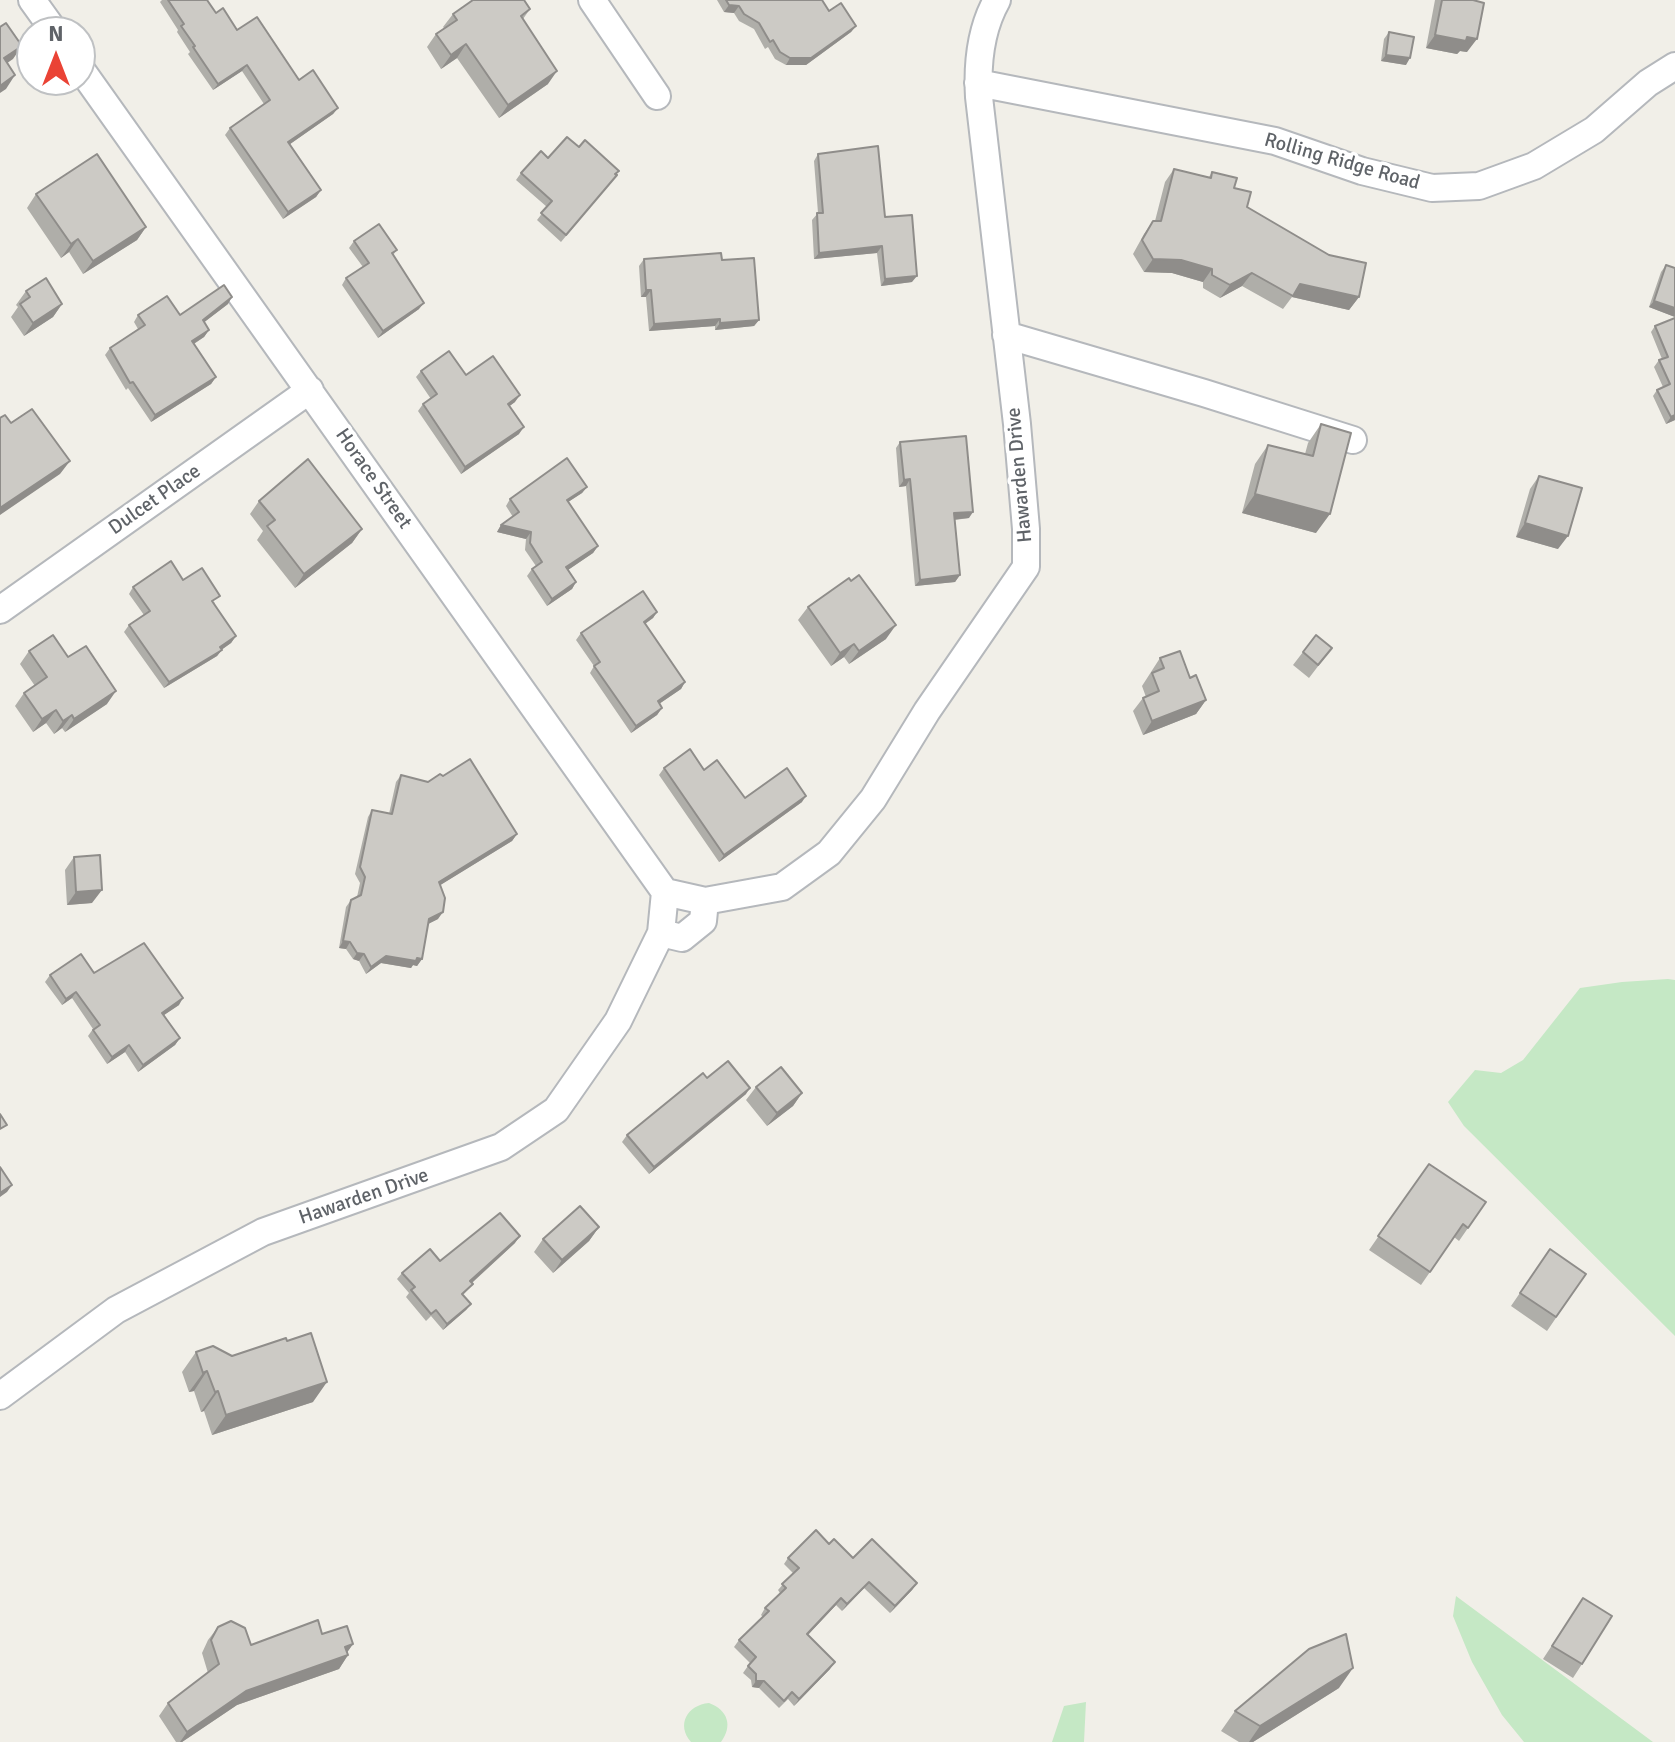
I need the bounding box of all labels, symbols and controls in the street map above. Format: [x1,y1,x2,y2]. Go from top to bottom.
north arrow [16,16,96,96]
text: N [48,20,64,47]
street label: Rolling Ridge Road [1261,128,1423,196]
street label: Hawarden Drive [1002,406,1038,544]
street label: Horace Street [330,424,416,534]
street label: Dulcet Place [104,460,206,540]
street label: Hawarden Drive [296,1164,432,1230]

